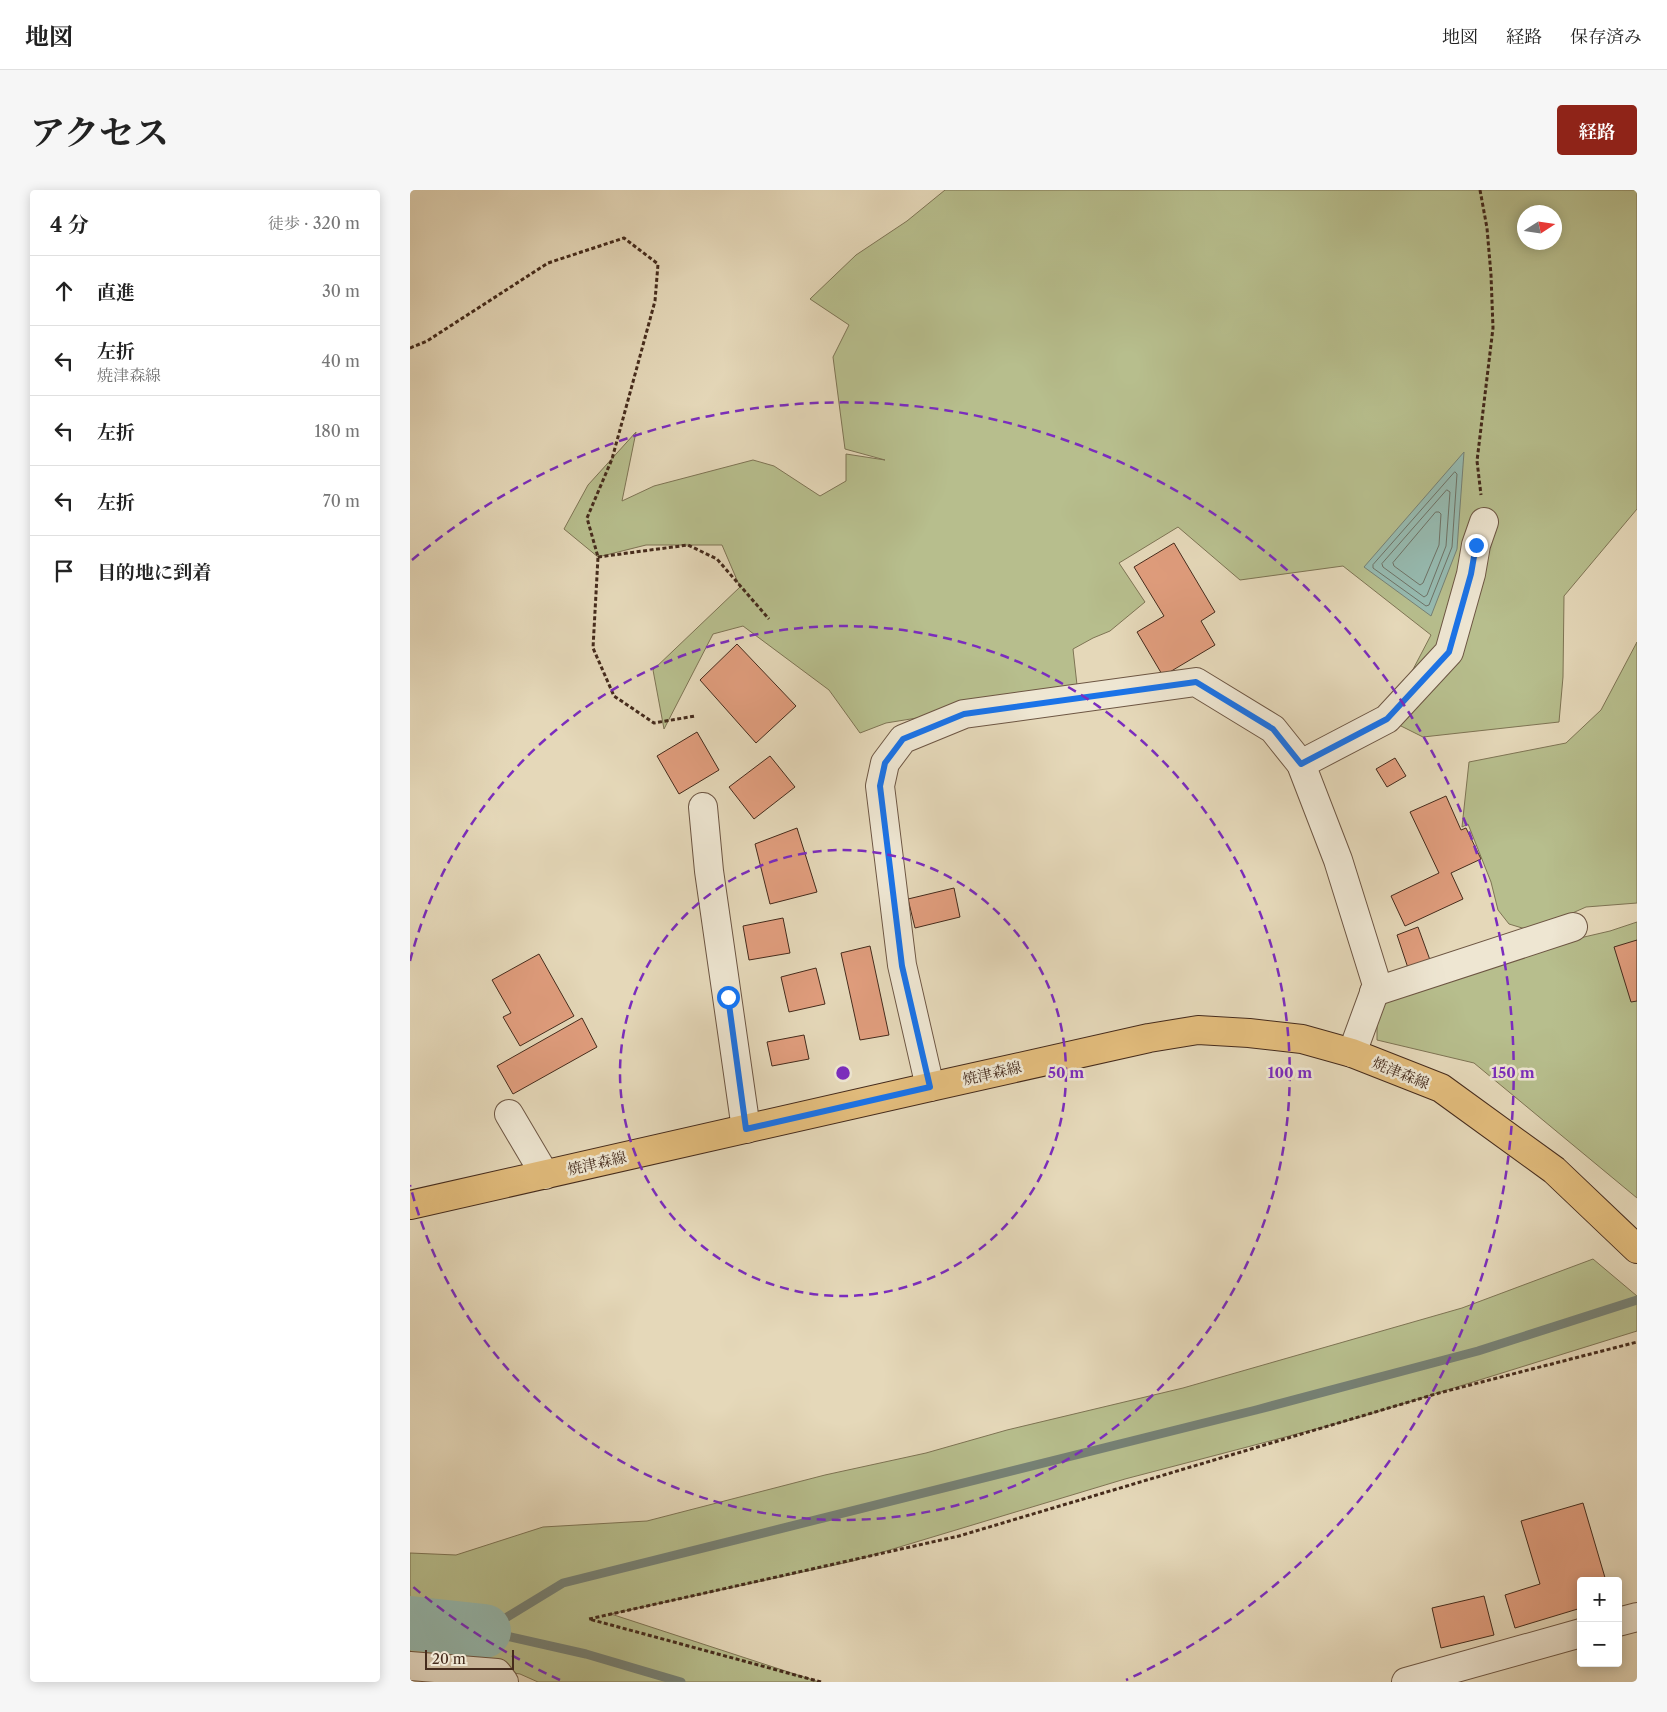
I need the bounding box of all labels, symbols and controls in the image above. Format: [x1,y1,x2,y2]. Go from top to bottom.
text: 地図 [25,22,73,51]
text: 地図 [1442,26,1478,48]
text: 経路 [1506,26,1542,48]
text: 保存済み [1570,26,1642,48]
button: 経路 [1557,105,1637,155]
text: アクセス [30,111,169,154]
north arrow [1517,205,1562,250]
text: 4 分 [50,212,89,237]
text: 徒歩 · 320 m [268,213,360,233]
icon: ahead [50,277,78,305]
text: 直進 [97,281,135,304]
text: 30 m [322,281,360,301]
text: 左折 [97,340,135,363]
icon: left [50,347,78,375]
text: 40 m [321,351,360,371]
text: 焼津森線 [97,365,161,385]
icon: left [50,417,78,445]
text: 左折 [97,421,135,444]
text: 180 m [314,421,360,441]
icon: left [50,487,78,515]
text: 左折 [97,491,135,514]
text: 70 m [323,491,360,511]
route end [1465,534,1488,557]
icon: arrive [50,557,78,585]
text: 目的地に到着 [97,561,211,584]
route start [717,986,740,1009]
street label: 焼津森線 [1370,1053,1432,1093]
street label: 焼津森線 [961,1057,1023,1089]
text: 50 m [1048,1063,1084,1082]
text: 100 m [1268,1063,1312,1082]
text: 150 m [1491,1063,1535,1082]
centre of rings [834,1064,852,1082]
street label: 焼津森線 [566,1147,628,1179]
map controls [1577,1577,1622,1667]
button: + [1577,1577,1622,1622]
button: − [1577,1622,1622,1667]
scale bar [425,1647,514,1670]
text: 20 m [432,1650,466,1668]

